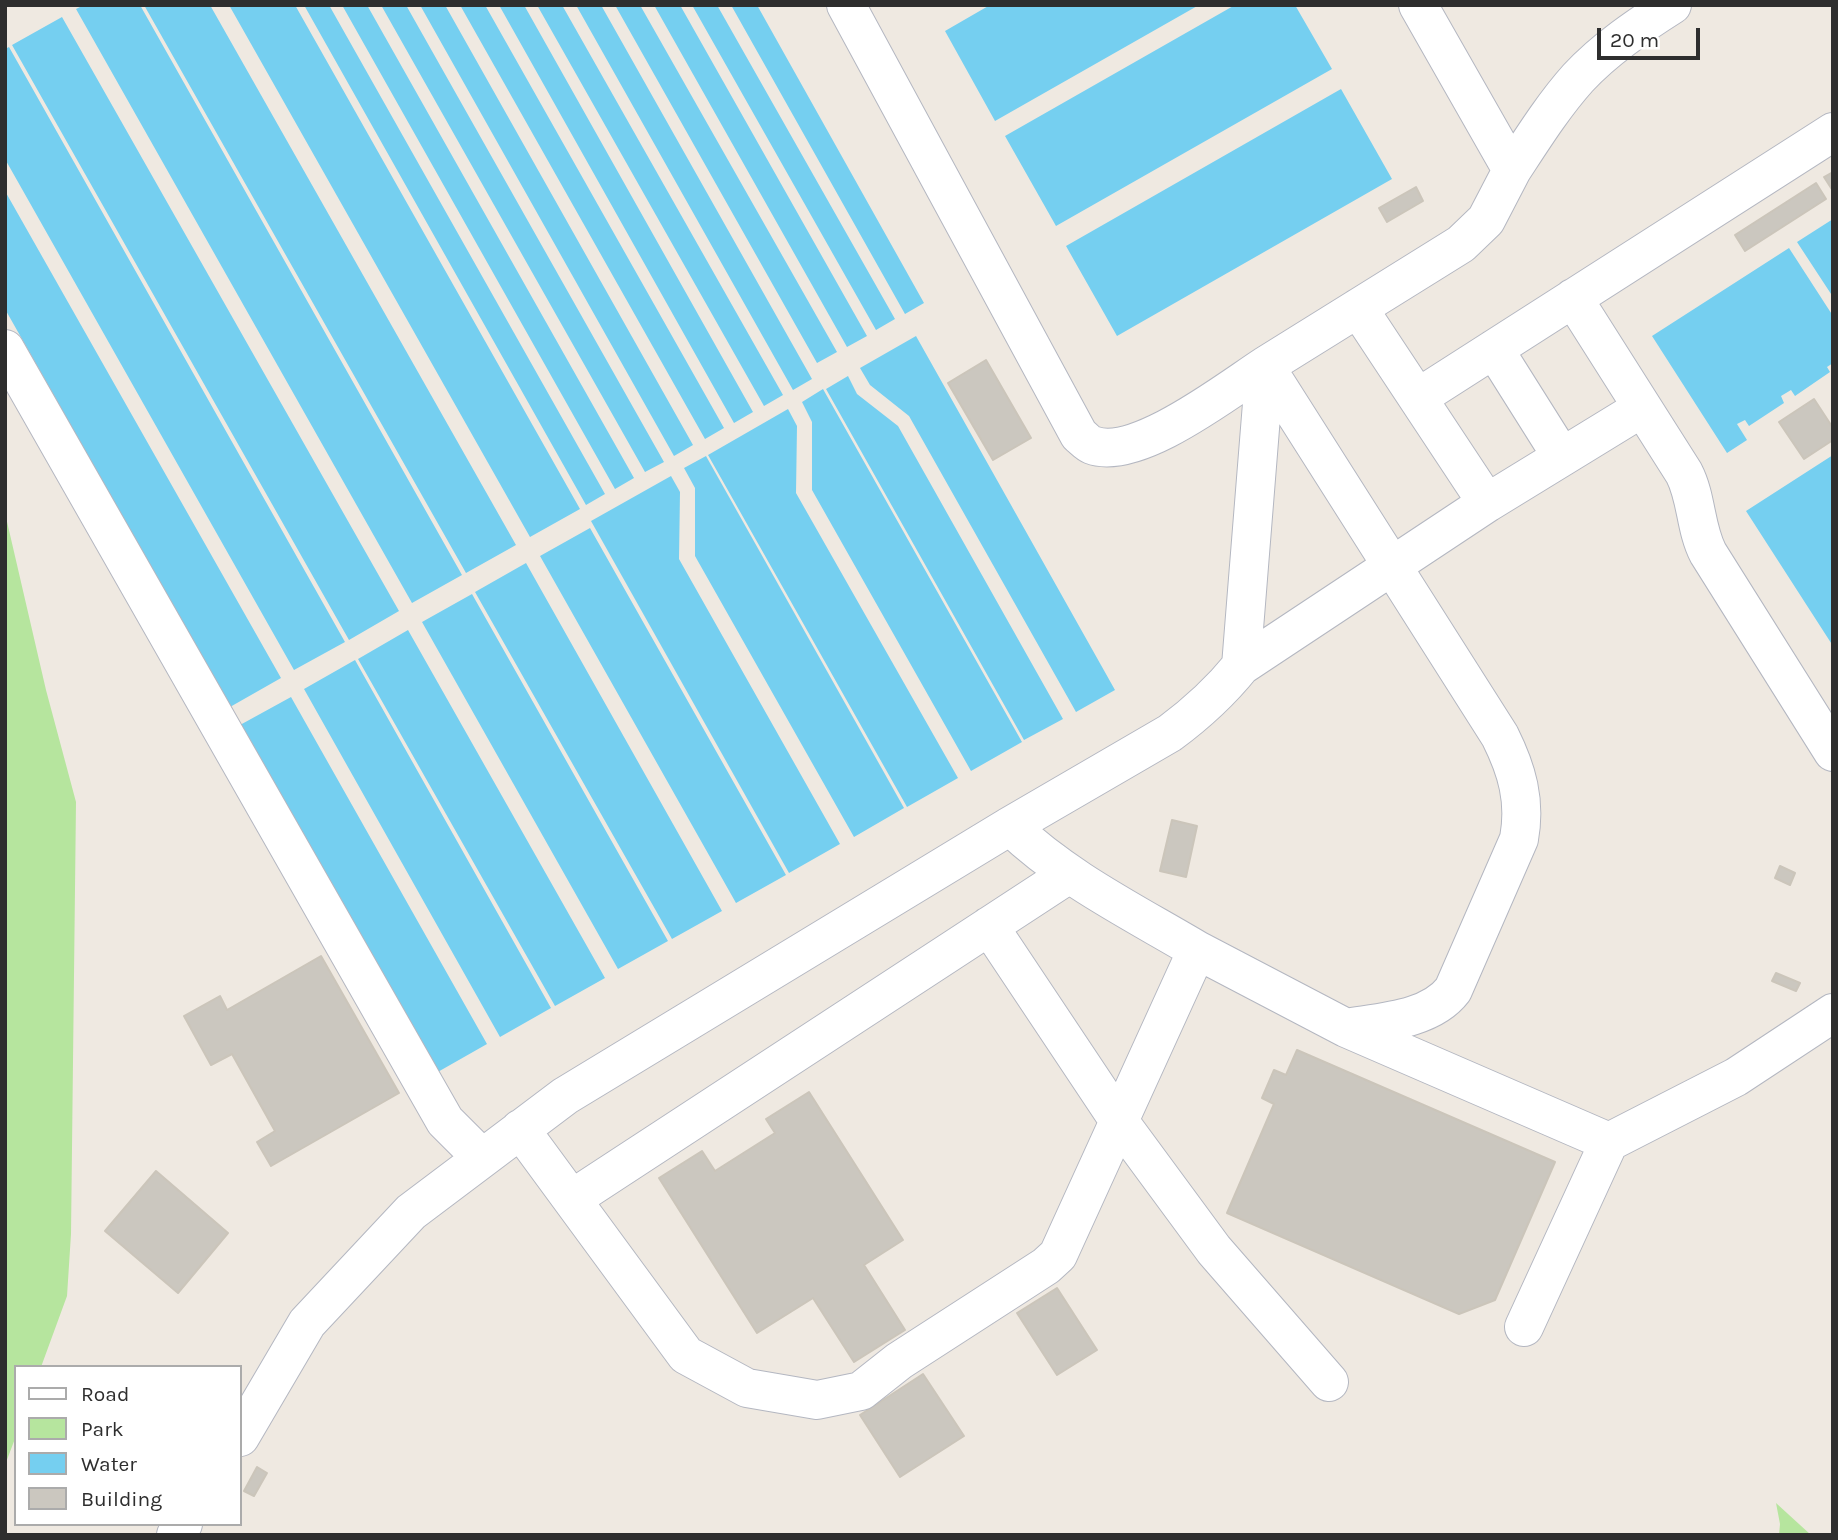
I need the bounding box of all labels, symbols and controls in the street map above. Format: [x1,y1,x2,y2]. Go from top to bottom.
scale bar [1600,14,1703,58]
text: 20 m [1610,28,1659,52]
legend [14,1365,242,1526]
text: Road [81,1382,129,1406]
text: Park [81,1417,124,1441]
text: Water [81,1452,137,1476]
text: Building [81,1487,162,1511]

